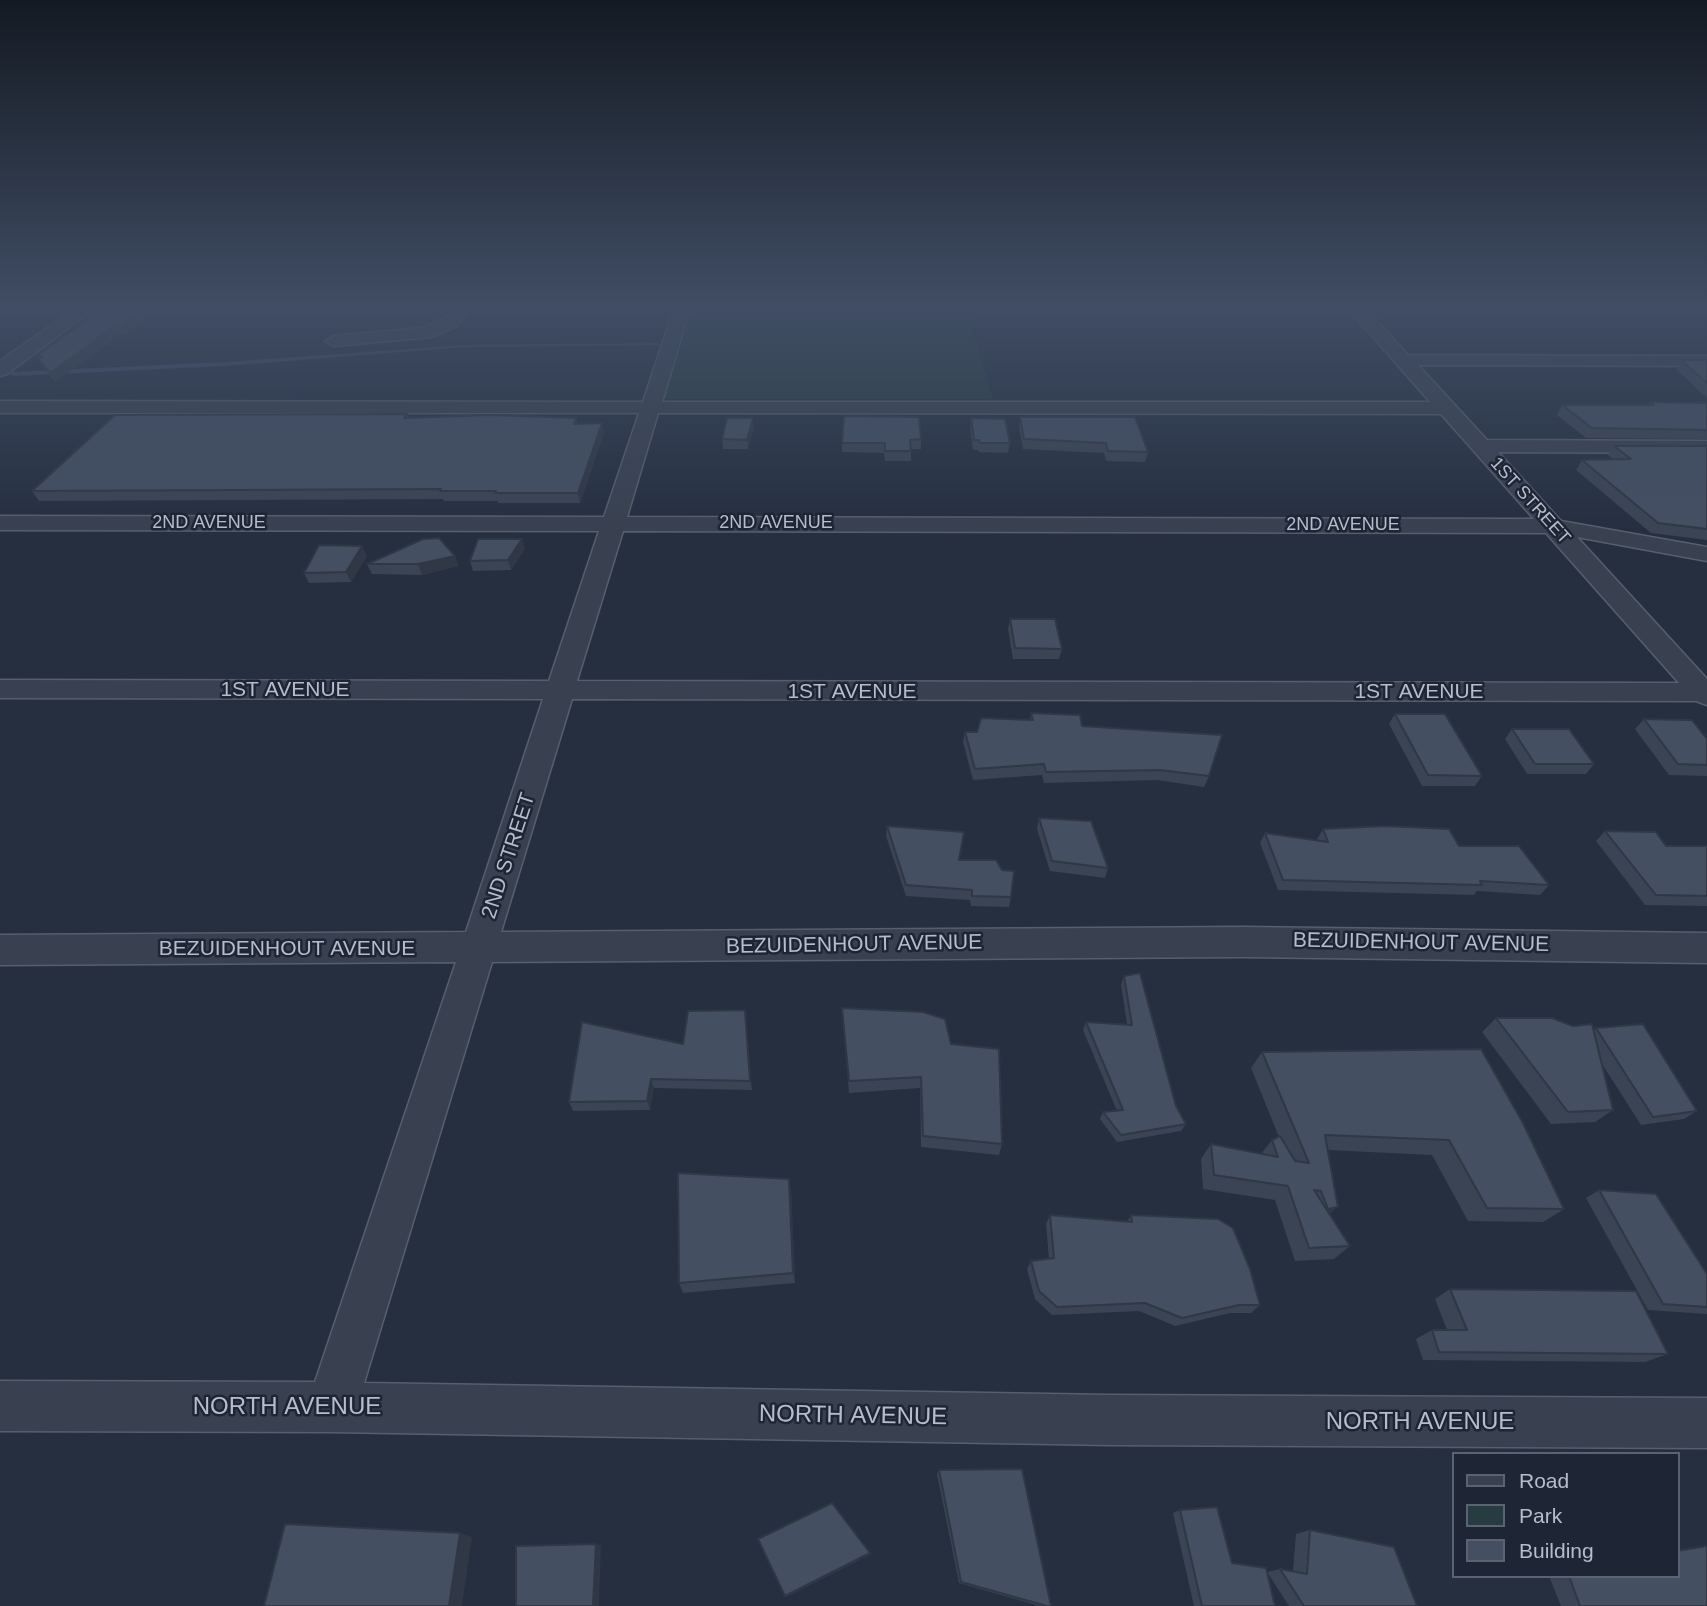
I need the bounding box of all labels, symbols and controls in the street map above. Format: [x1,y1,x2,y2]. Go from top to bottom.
street label: 1ST STREET [1485,453,1575,549]
street label: 2ND AVENUE [152,512,266,534]
street label: 2ND AVENUE [719,512,833,534]
street label: 2ND AVENUE [1286,514,1400,536]
street label: 1ST AVENUE [220,677,350,703]
street label: 1ST AVENUE [787,679,917,705]
street label: 1ST AVENUE [1354,679,1484,705]
street label: 2ND STREET [477,790,541,922]
street label: BEZUIDENHOUT AVENUE [1293,928,1549,958]
street label: BEZUIDENHOUT AVENUE [726,930,982,960]
street label: BEZUIDENHOUT AVENUE [159,936,415,962]
street label: NORTH AVENUE [193,1393,381,1421]
street label: NORTH AVENUE [759,1400,947,1432]
street label: NORTH AVENUE [1326,1408,1514,1436]
legend [1452,1452,1679,1578]
text: Road [1519,1469,1569,1492]
text: Park [1519,1504,1562,1527]
text: Building [1519,1539,1594,1562]

